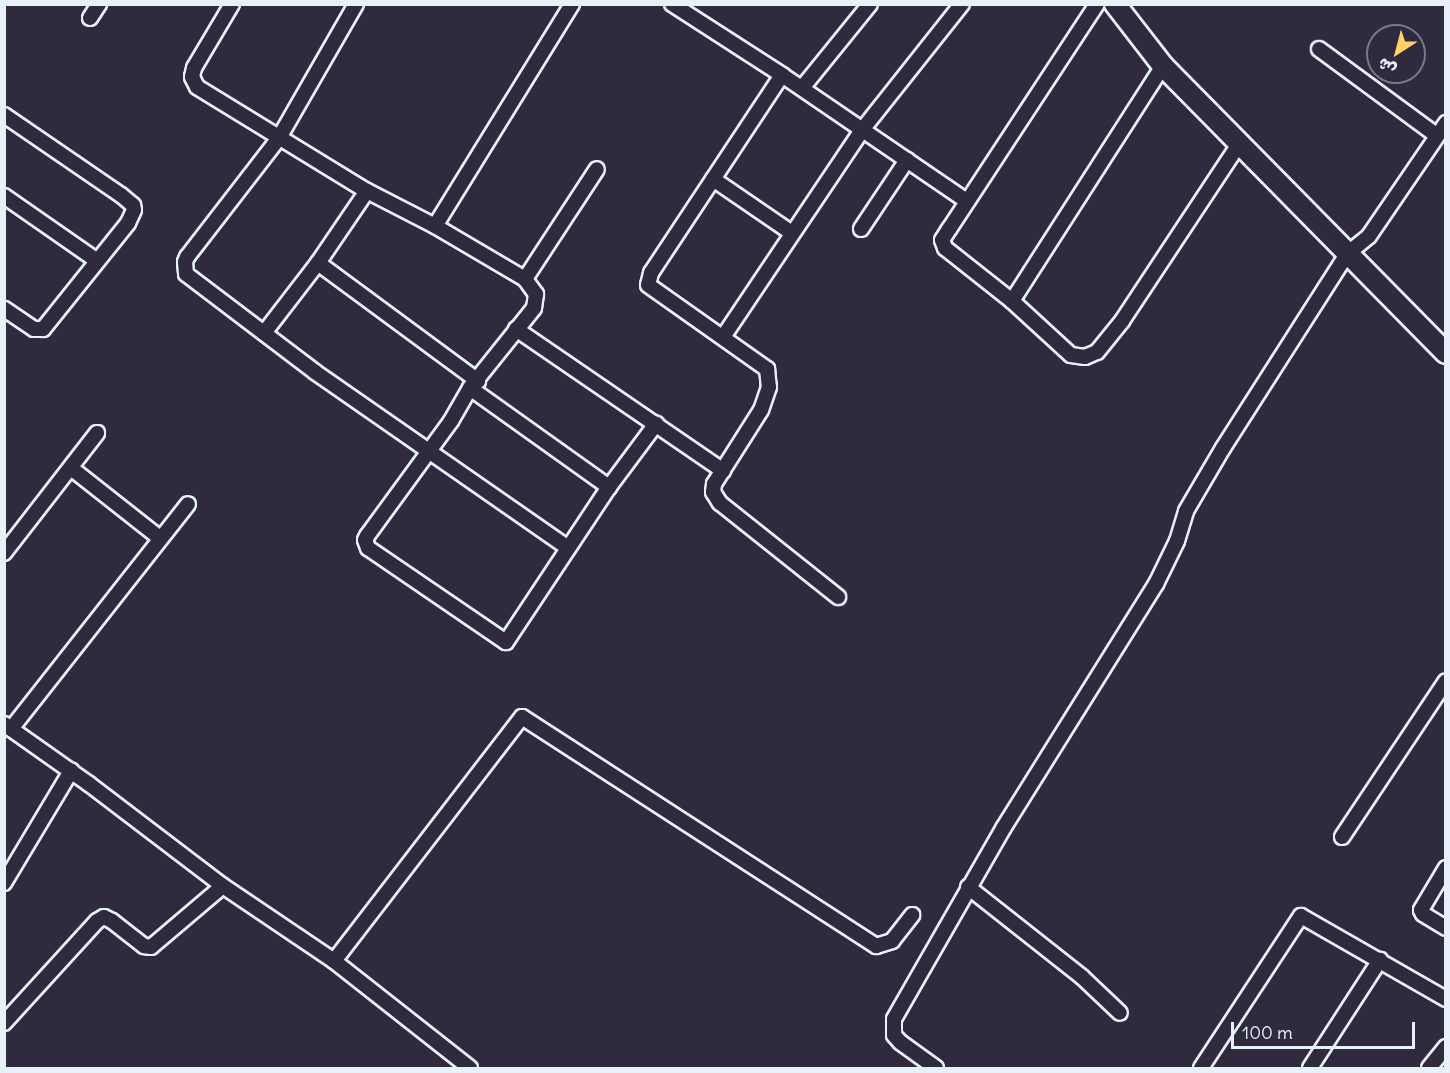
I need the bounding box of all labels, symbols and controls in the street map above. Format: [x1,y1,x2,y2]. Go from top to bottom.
north arrow [1366,24,1426,84]
text: ش [1374,54,1400,80]
scale bar [1234,1010,1418,1048]
text: 100 m [1242,1021,1293,1044]

